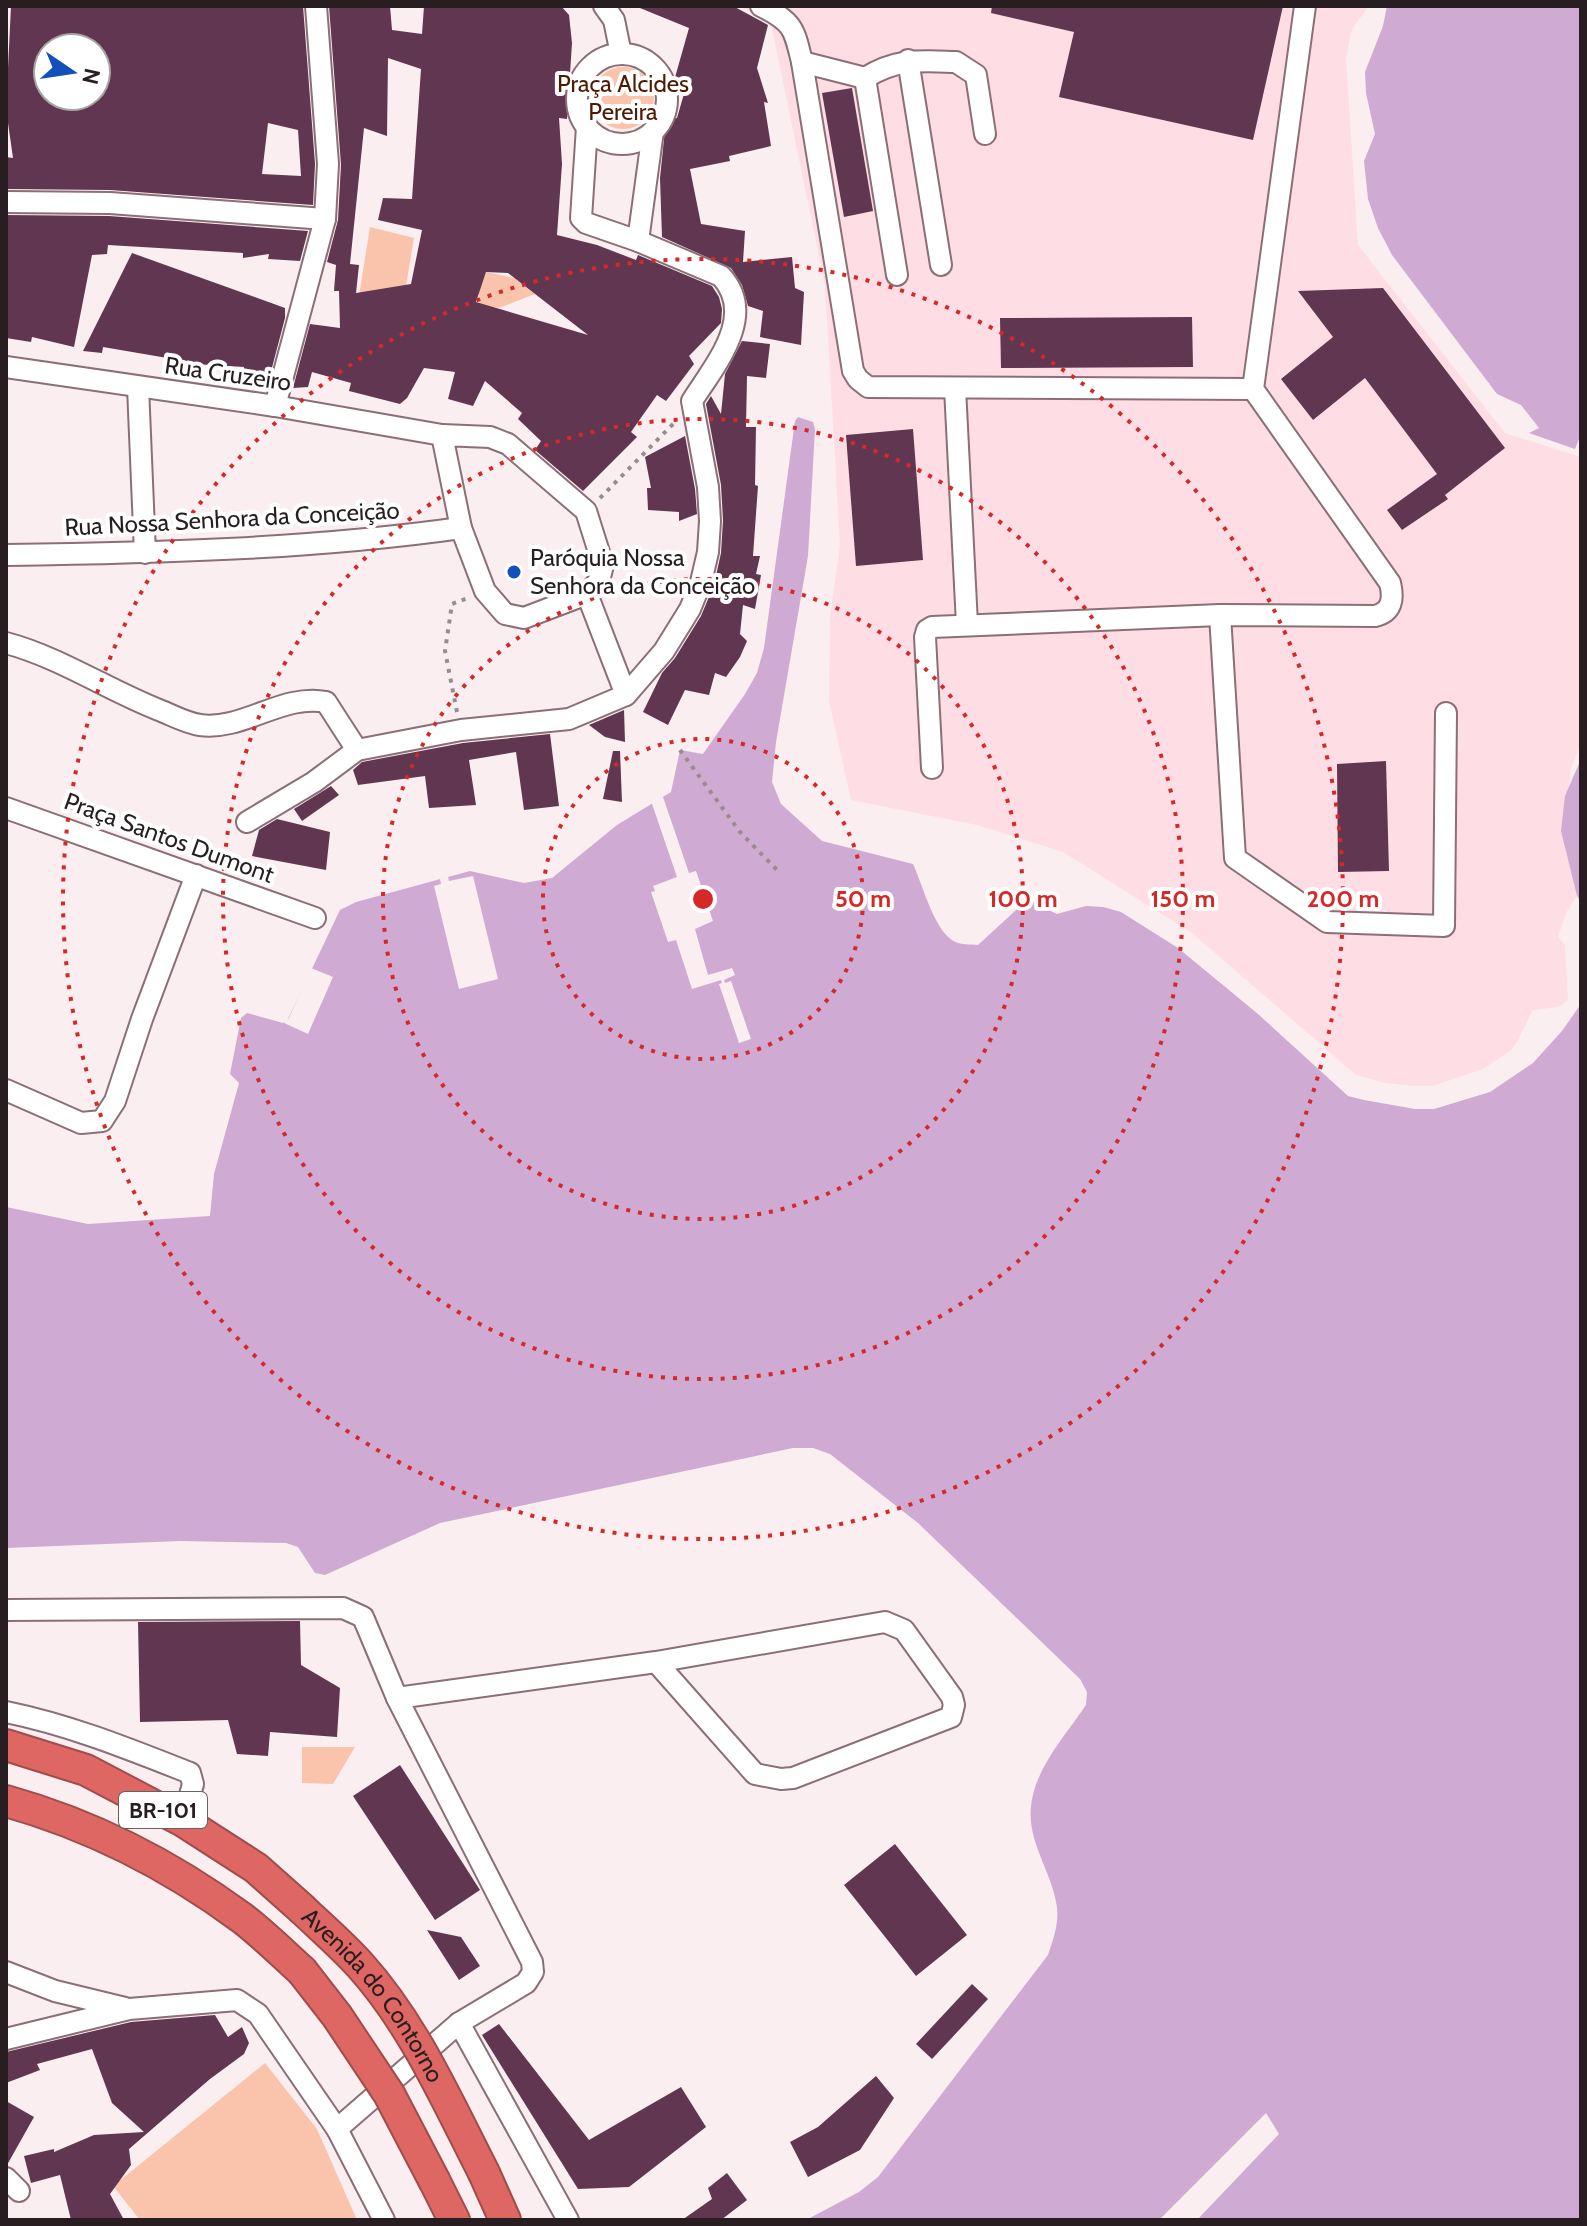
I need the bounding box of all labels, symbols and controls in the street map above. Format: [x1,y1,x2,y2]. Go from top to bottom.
north arrow [32,32,112,112]
text: N [76,66,106,87]
park label: Praça Alcides Pereira [557,69,689,126]
street label: Rua Cruzeiro [163,350,293,397]
street label: Rua Nossa Senhora da Conceição [64,495,400,542]
place label: Paróquia Nossa Senhora da Conceição [530,543,755,600]
marker: Paróquia Nossa Senhora da Conceição [505,563,523,581]
street label: Praça Santos Dumont [60,786,278,889]
text: 50 m [835,884,891,913]
text: 100 m [988,884,1058,913]
text: 150 m [1151,884,1215,913]
text: 200 m [1307,884,1379,913]
centre of rings [689,885,717,913]
road number: BR-101 [119,1792,207,1828]
street label: Avenida do Contorno [296,1902,450,2087]

